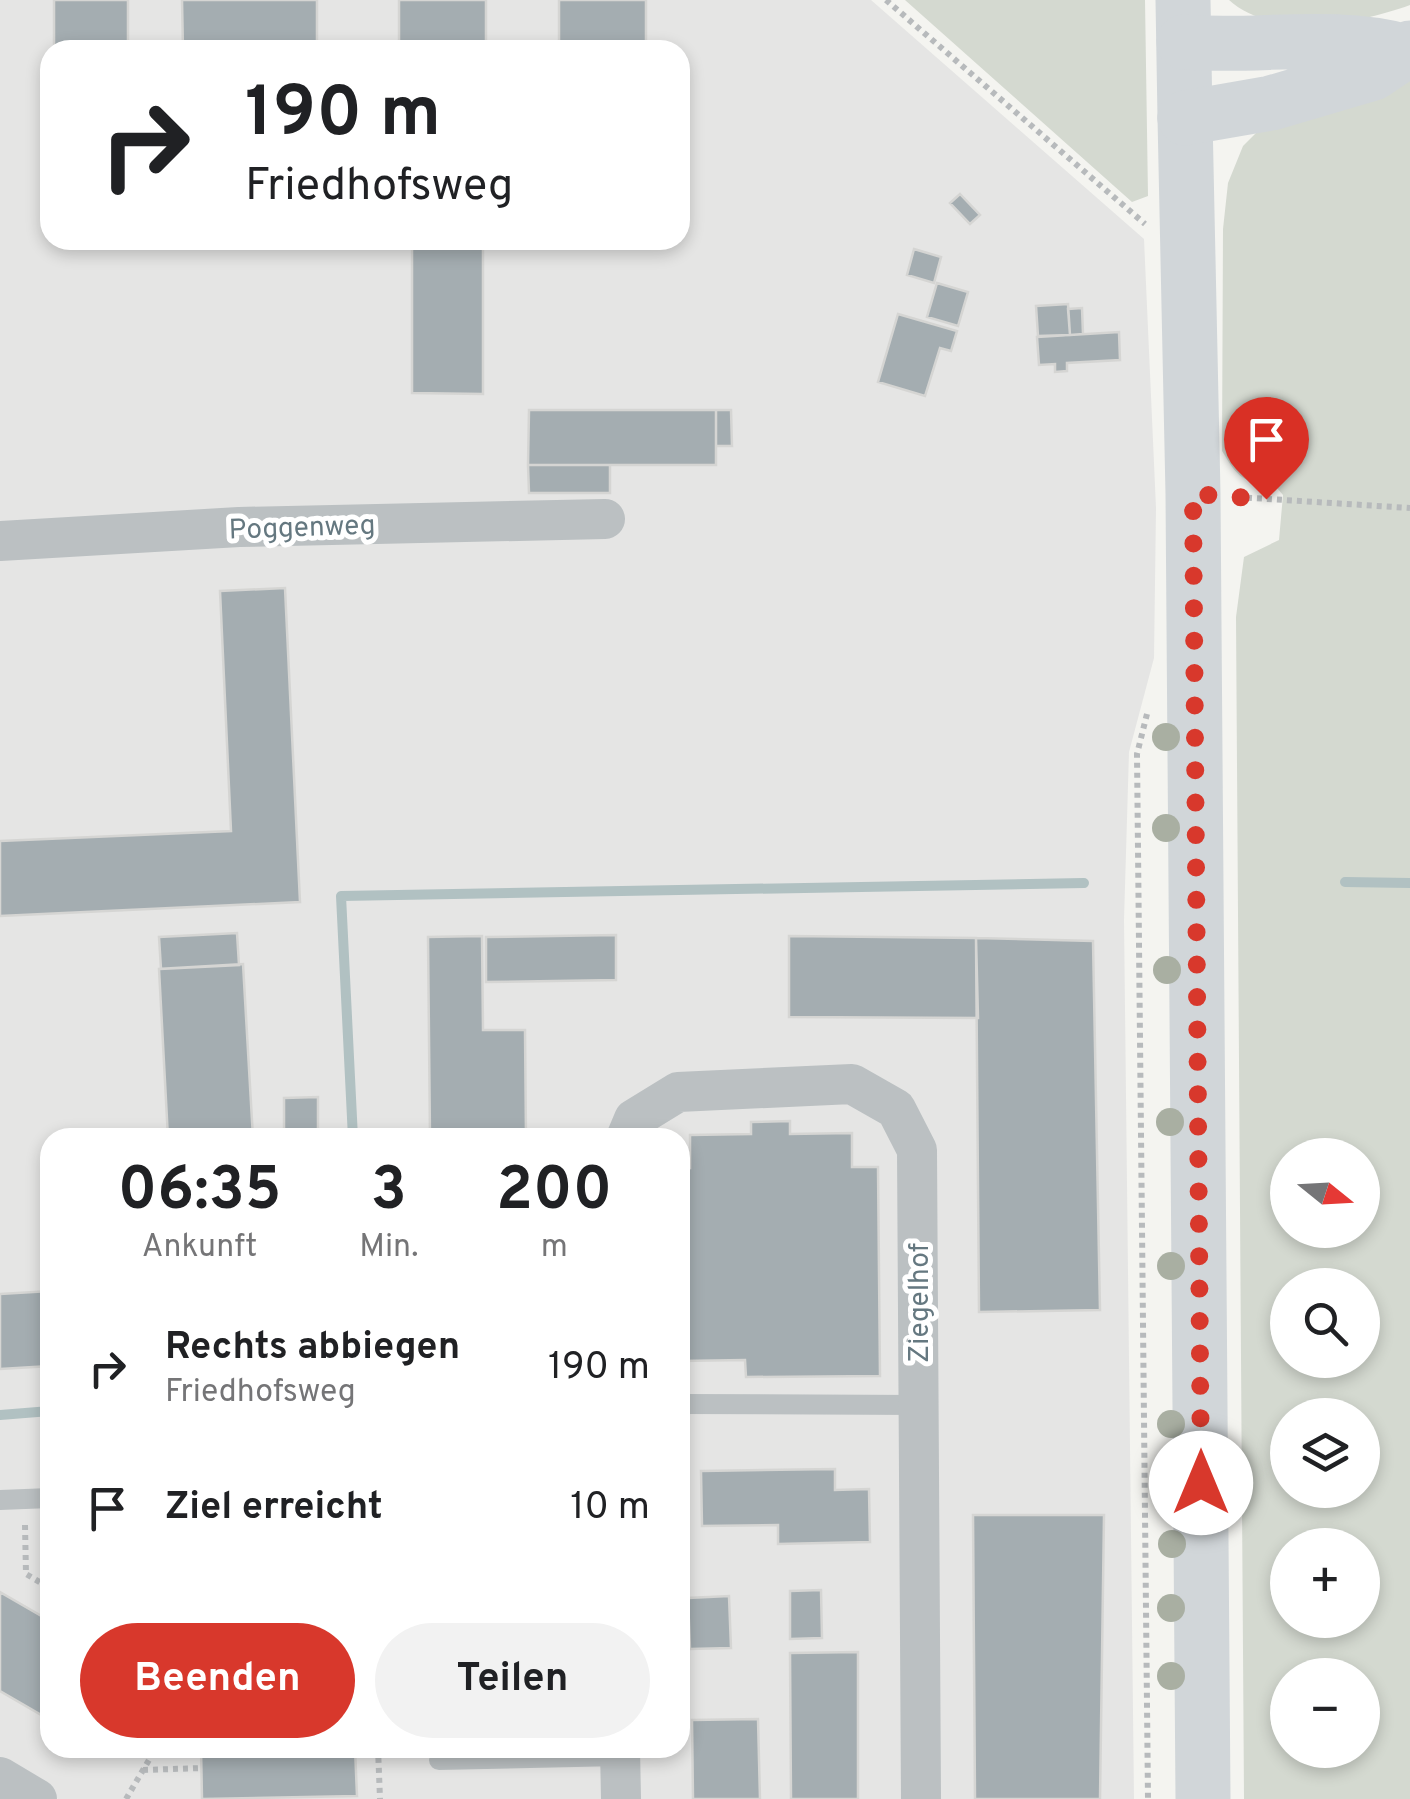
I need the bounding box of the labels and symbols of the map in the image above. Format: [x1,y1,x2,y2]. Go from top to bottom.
pin [1224,397,1309,500]
street label: Poggenweg [228,508,376,550]
north arrow [1270,1138,1380,1248]
street label: Ziegelhof [903,1243,939,1363]
position arrow [1149,1431,1253,1535]

